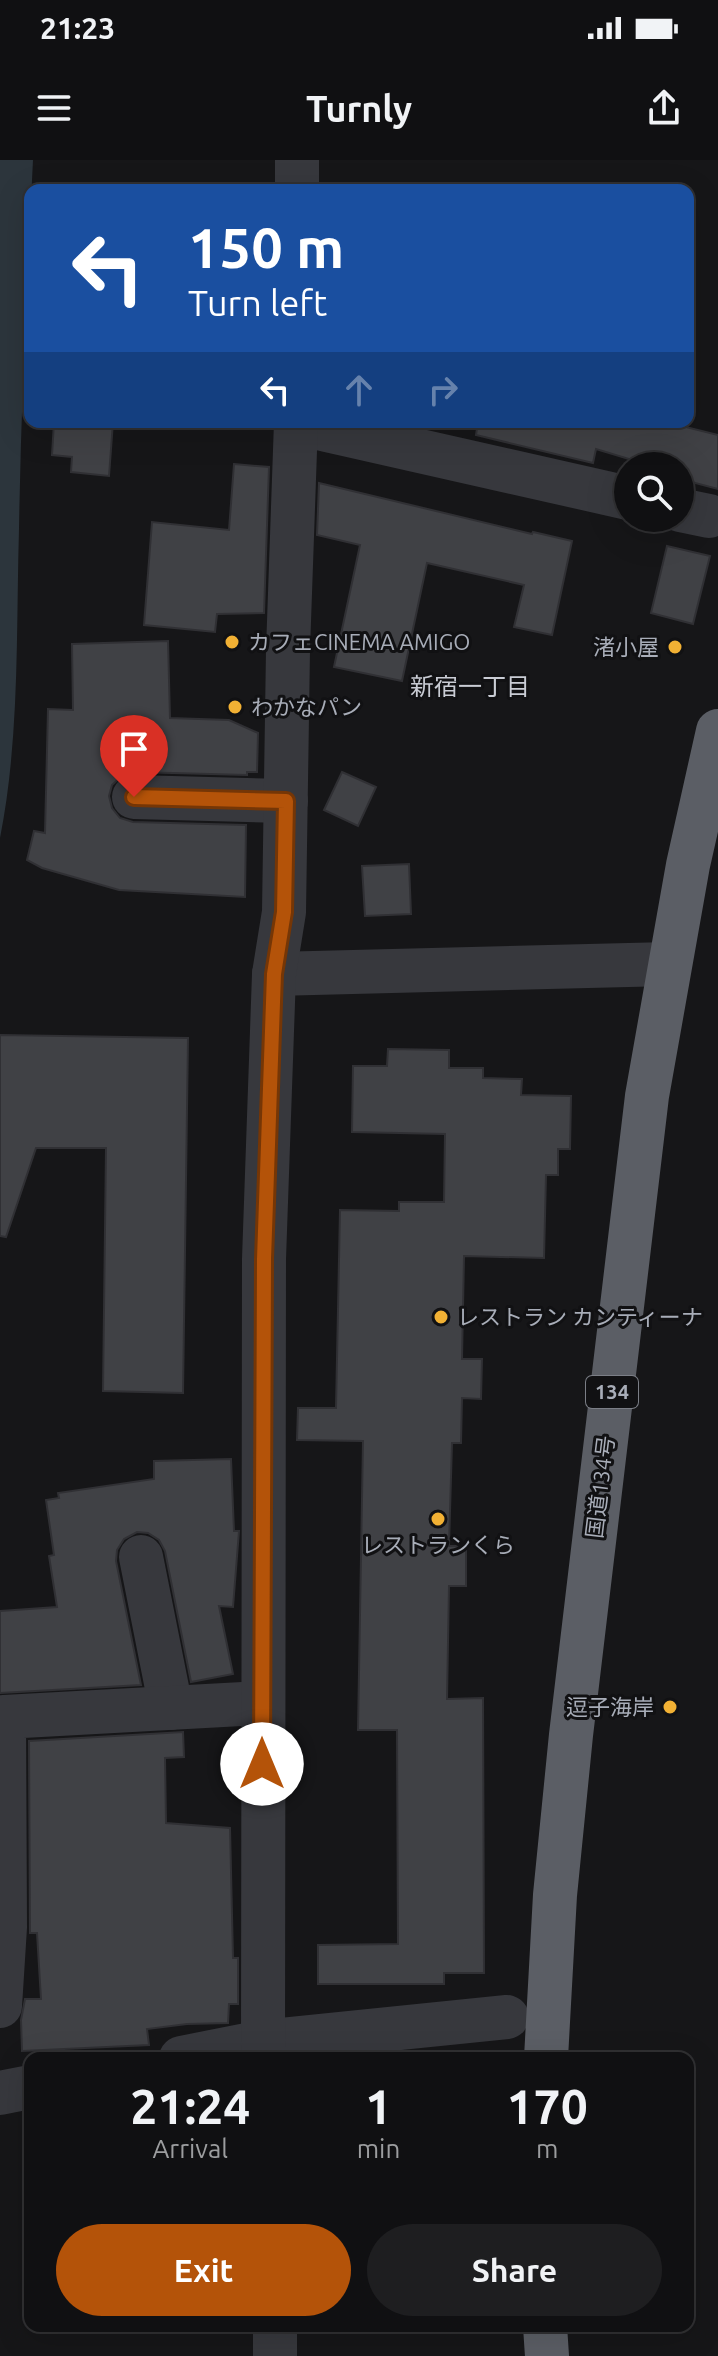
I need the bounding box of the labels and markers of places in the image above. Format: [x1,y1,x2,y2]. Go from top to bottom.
place label: カフェCINEMA AMIGO [248,629,470,654]
marker: カフェCINEMA AMIGO [223,633,241,651]
place label: 渚小屋 [593,634,659,659]
marker: 渚小屋 [666,638,684,656]
place label: わかなパン [251,694,362,719]
marker: わかなパン [226,698,244,716]
pin [100,715,168,797]
place label: レストラン カンティーナ [457,1304,703,1329]
marker: レストラン カンティーナ [432,1308,450,1326]
marker: レストランくら [429,1510,447,1528]
place label: レストランくら [361,1532,515,1557]
place label: 逗子海岸 [566,1694,654,1719]
marker: 逗子海岸 [661,1698,679,1716]

